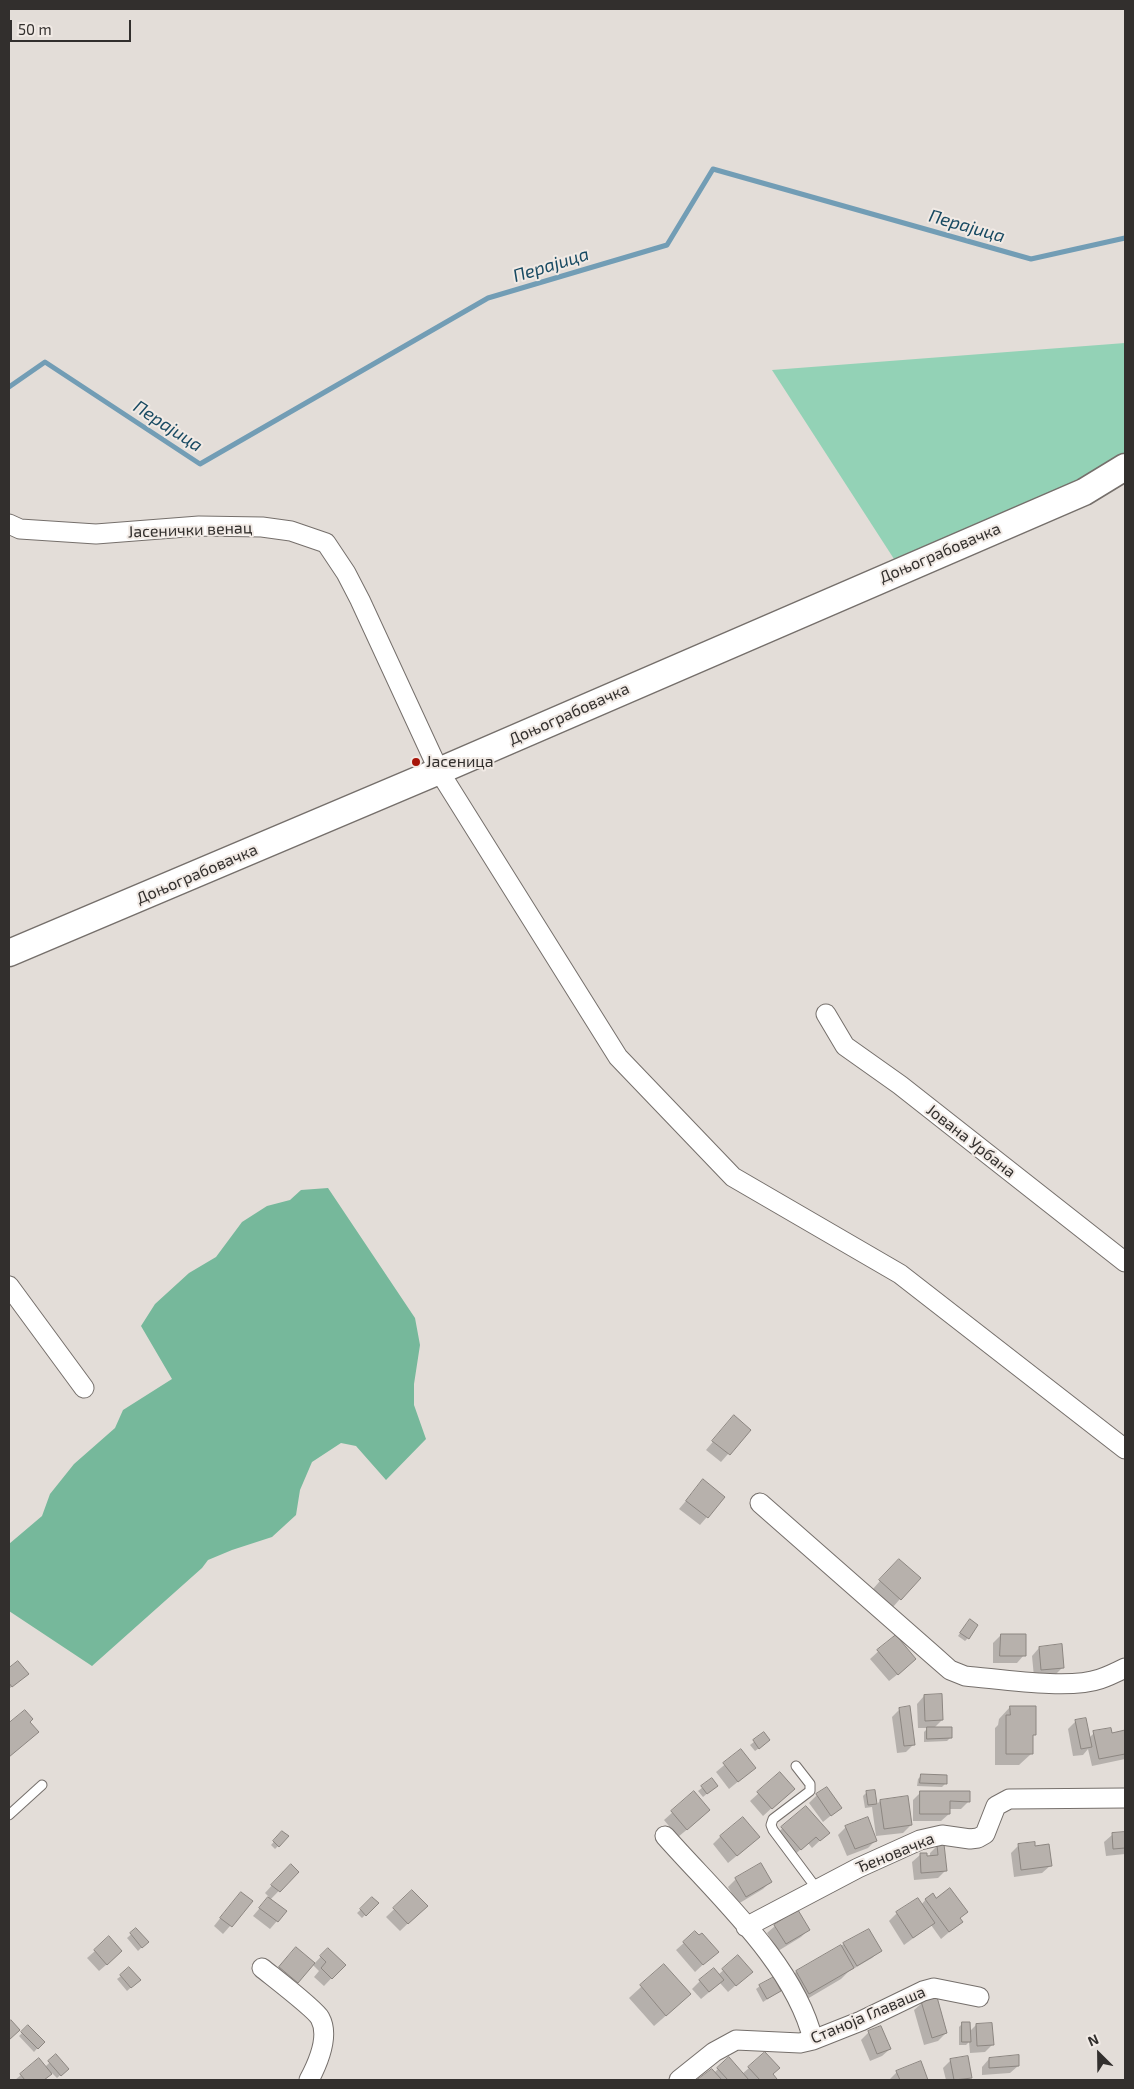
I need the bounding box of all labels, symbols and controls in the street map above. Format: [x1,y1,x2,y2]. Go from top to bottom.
scale bar [12,10,134,42]
text: 50 m [18,20,52,38]
water label: Перајица [926,205,1008,247]
water label: Перајица [510,243,592,287]
water label: Перајица [129,396,207,456]
street label: Јасенички венац [127,518,253,542]
street label: Доњограбовачка [877,519,1003,587]
street label: Доњограбовачка [506,679,632,749]
place label: Јасеница [426,752,494,772]
marker: Јасеница [410,756,422,768]
street label: Доњограбовачка [134,840,260,908]
street label: Јована Урбана [923,1100,1019,1182]
street label: Ђеновачка [853,1829,937,1877]
street label: Станоја Главаша [808,1982,928,2048]
north arrow [1074,2029,1124,2079]
text: N [1085,2030,1101,2050]

